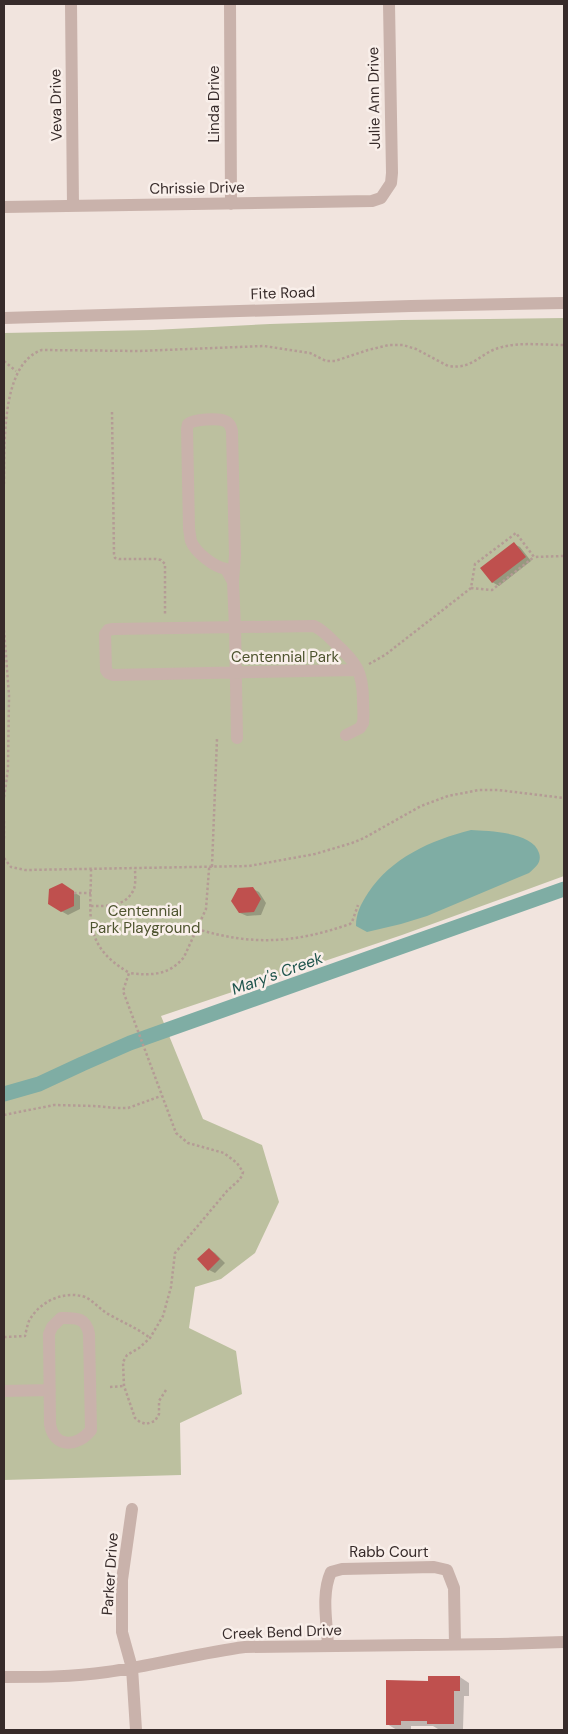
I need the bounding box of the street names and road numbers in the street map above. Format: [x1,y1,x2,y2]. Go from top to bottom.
street label: Julie Ann Drive [363,47,385,149]
street label: Linda Drive [204,65,224,143]
street label: Veva Drive [45,69,67,141]
street label: Chrissie Drive [149,177,245,199]
street label: Fite Road [250,282,316,304]
street label: Parker Drive [97,1532,123,1616]
street label: Rabb Court [349,1542,429,1562]
street label: Creek Bend Drive [222,1620,342,1644]

